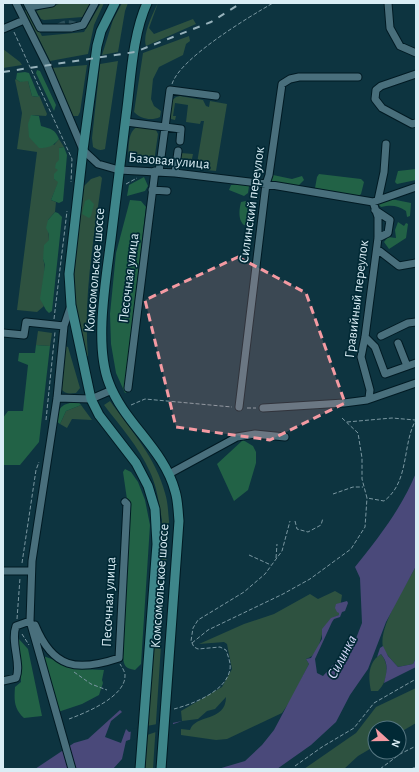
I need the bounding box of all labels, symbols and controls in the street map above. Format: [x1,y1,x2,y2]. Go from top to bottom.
street label: Силинский переулок [237,145,267,264]
street label: Базовая улица [128,150,211,172]
street label: Комсомольское шоссе [83,207,107,333]
street label: Песочная улица [117,232,142,324]
street label: Гравийный переулок [343,239,371,359]
street label: Комсомольское шоссе [149,523,171,649]
street label: Песочная улица [100,556,118,647]
water label: Силинка [324,633,360,681]
north arrow [367,720,407,760]
text: N [389,738,402,749]

